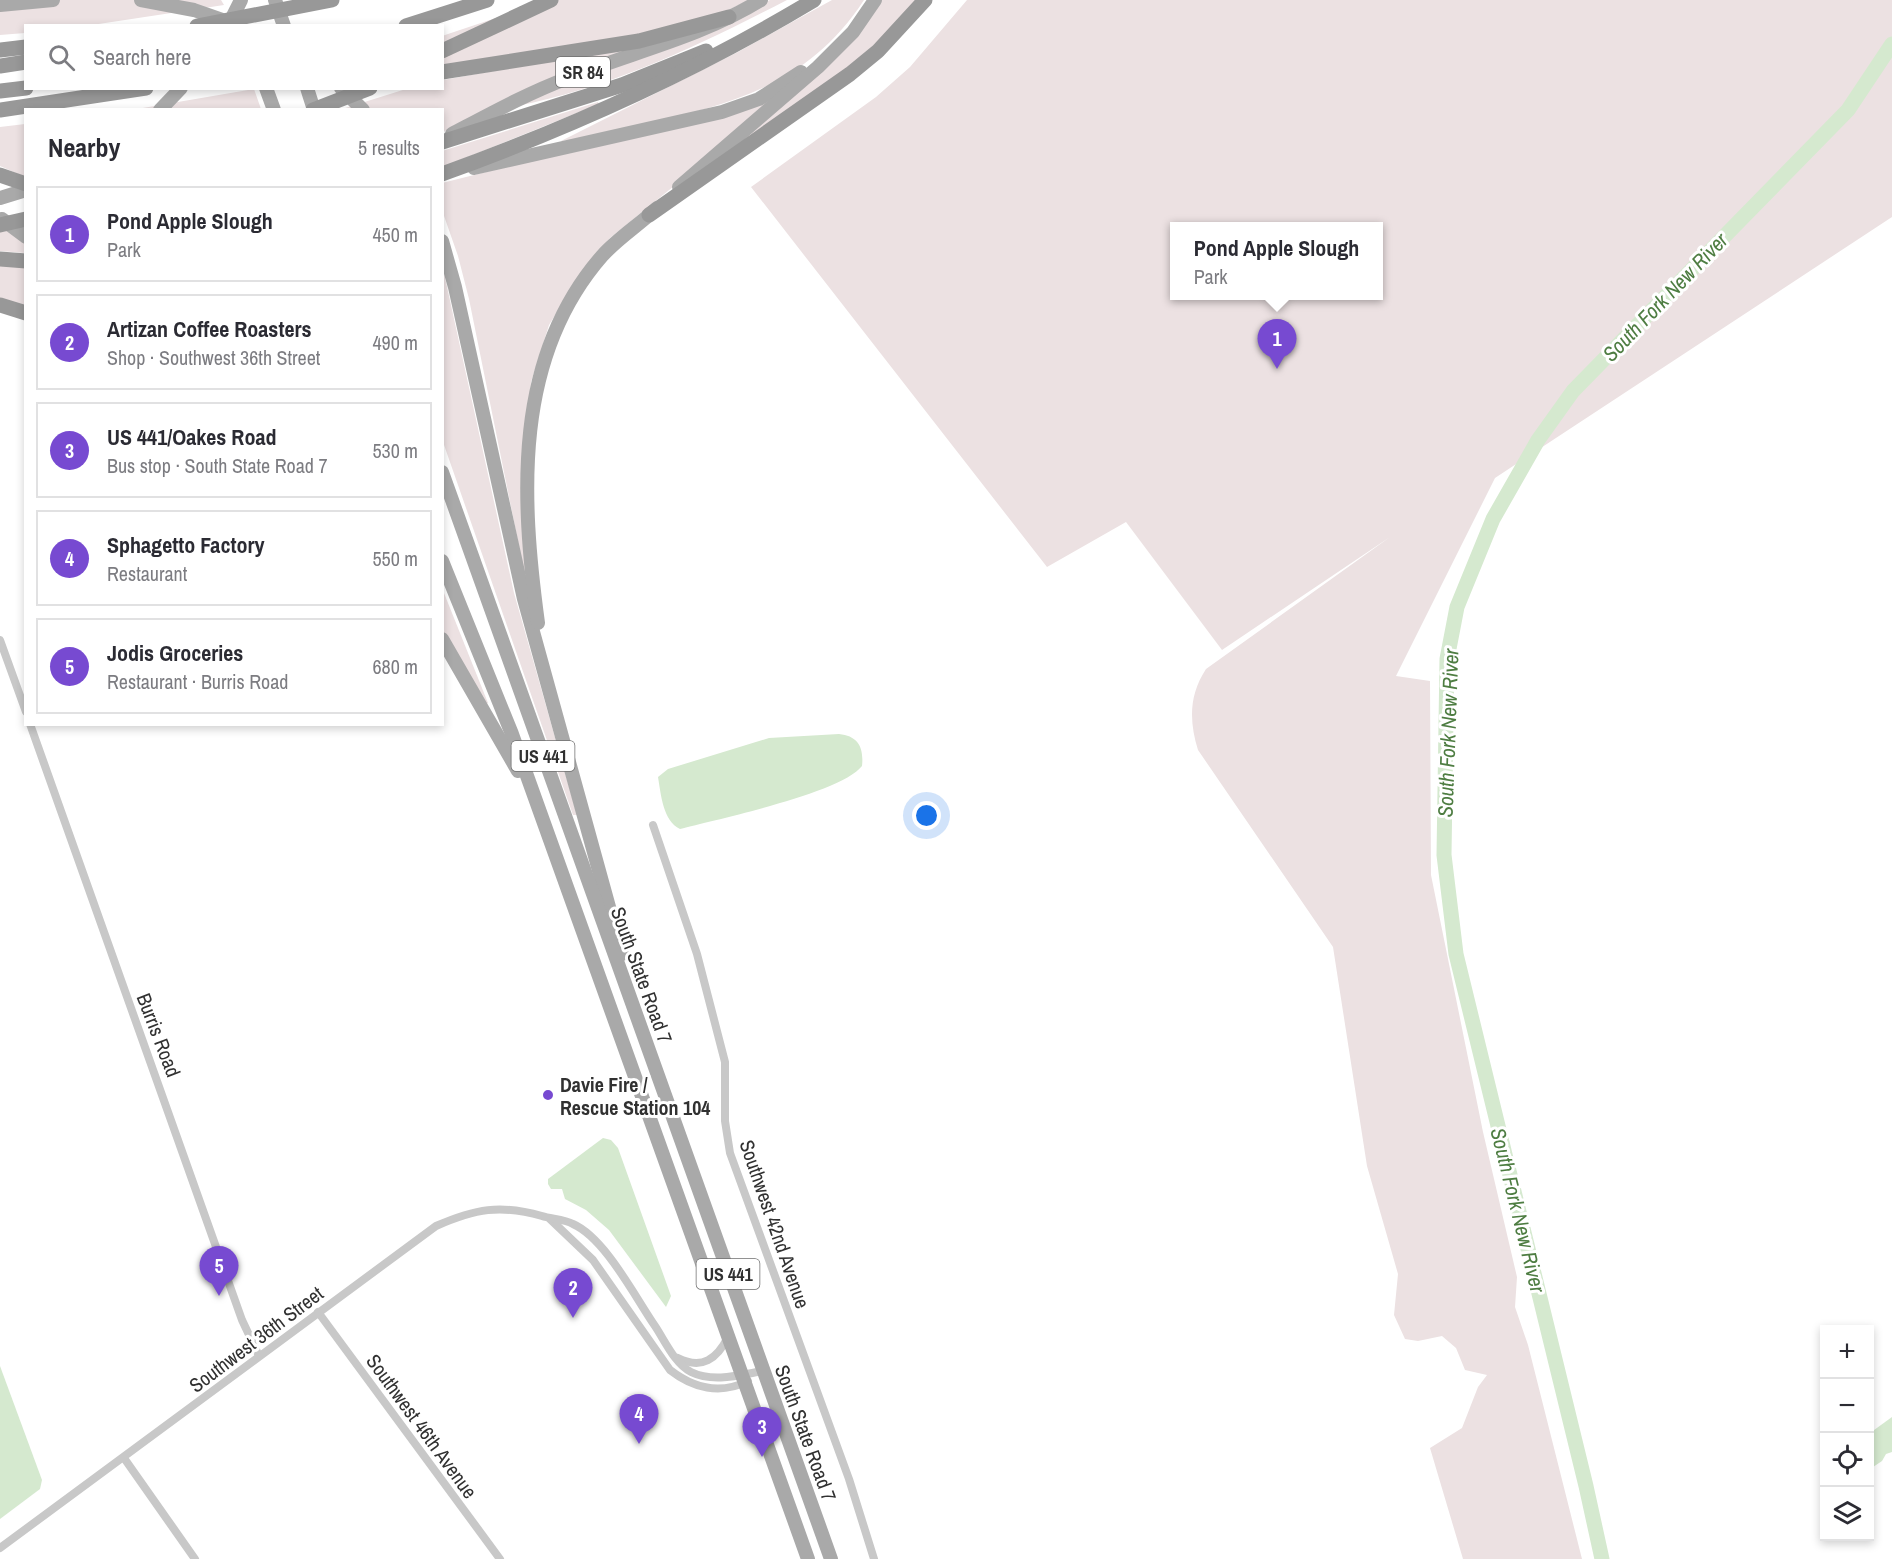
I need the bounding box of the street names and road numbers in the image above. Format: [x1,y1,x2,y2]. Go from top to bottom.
road number: SR 84 [556,57,610,87]
road number: US 441 [512,741,574,771]
street label: South State Road 7 [605,903,679,1047]
street label: Burris Road [131,989,187,1081]
street label: Southwest 42nd Avenue [733,1136,817,1312]
road number: US 441 [696,1259,760,1289]
street label: Southwest 36th Street [183,1279,329,1398]
street label: Southwest 46th Avenue [361,1348,483,1504]
street label: South State Road 7 [769,1361,843,1505]

